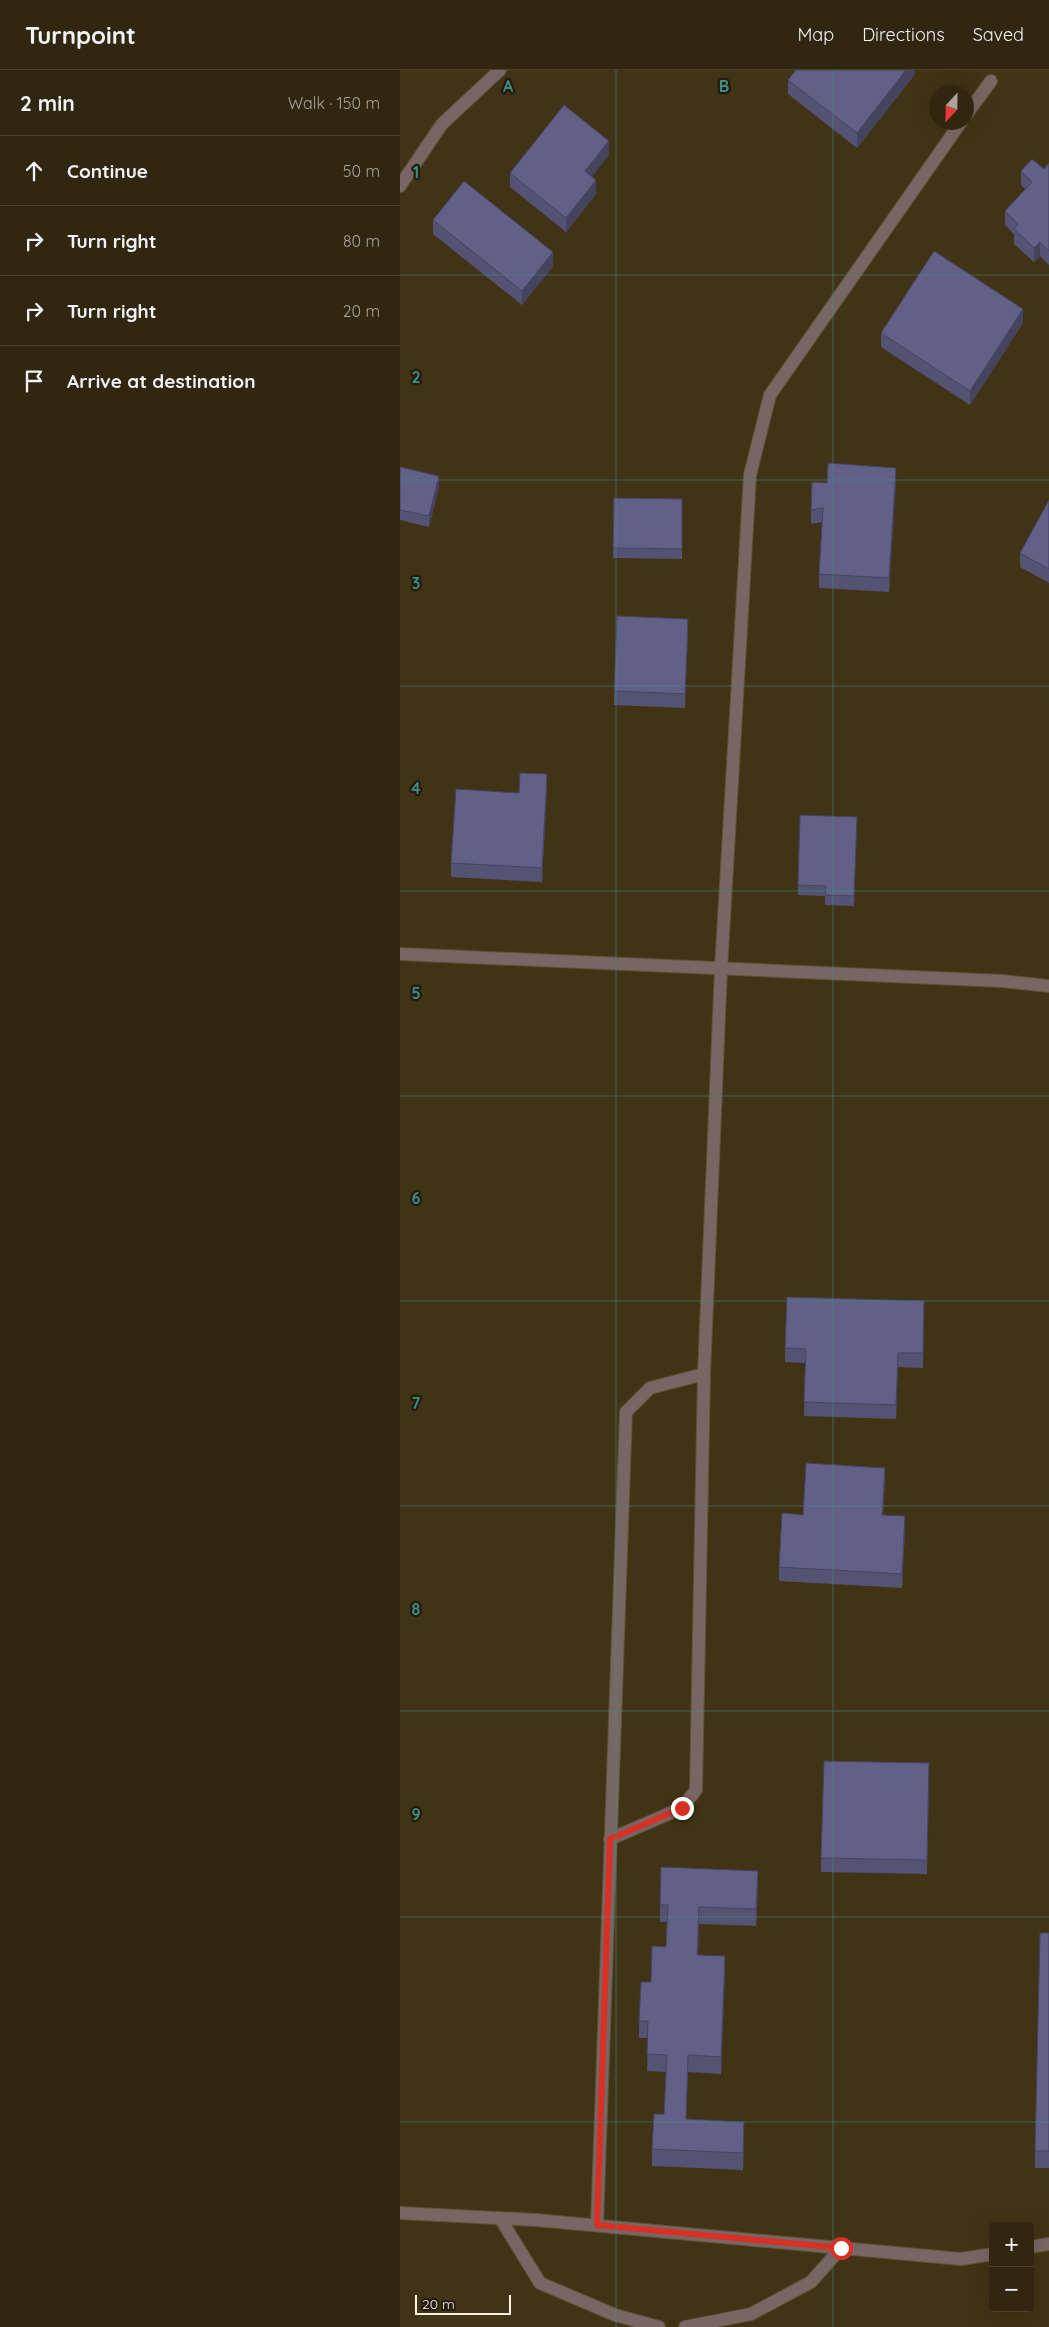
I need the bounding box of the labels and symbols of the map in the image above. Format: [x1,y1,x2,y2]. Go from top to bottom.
text: A [503,76,514,96]
text: B [719,76,729,96]
north arrow [929,85,974,130]
text: 1 [413,162,419,182]
text: 2 [411,367,421,387]
text: 3 [412,573,420,593]
text: 4 [411,778,421,798]
text: 5 [411,983,421,1003]
text: 6 [412,1188,421,1208]
text: 7 [412,1393,421,1413]
text: 8 [412,1599,421,1619]
route end [671,1797,694,1820]
text: 9 [411,1804,421,1824]
route start [830,2237,853,2260]
scale bar [415,2292,511,2315]

